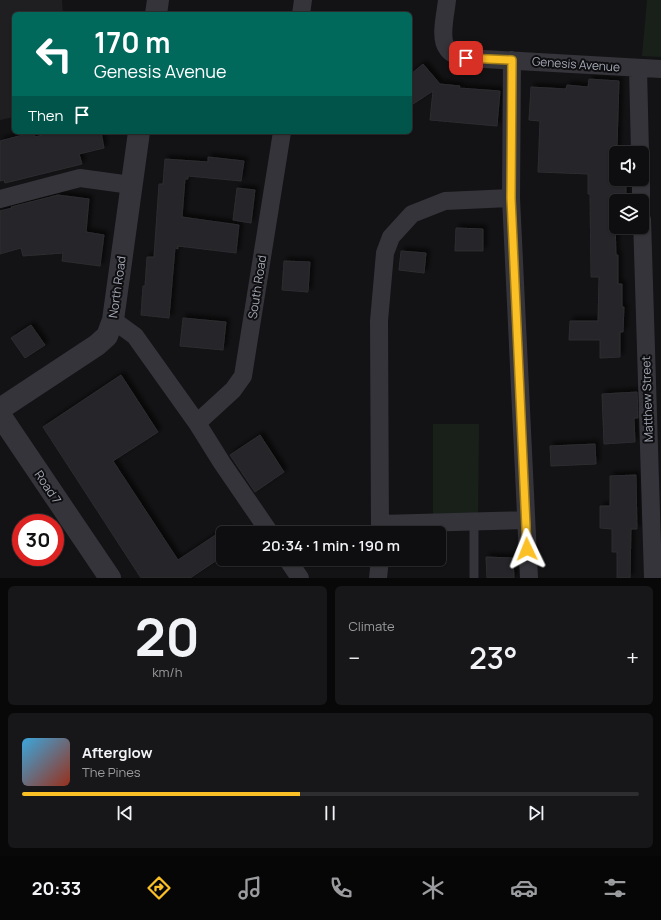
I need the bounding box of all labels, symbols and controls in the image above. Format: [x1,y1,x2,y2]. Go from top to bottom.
text: 170 m [94,23,170,61]
icon: left [28,28,80,80]
pin [449,41,483,75]
icon: arrive [455,47,477,69]
street label: Genesis Avenue [531,52,621,76]
text: Genesis Avenue [94,59,226,83]
icon: arrive [71,104,93,126]
text: Then [28,105,63,126]
map controls [609,146,649,234]
button: sound [609,146,649,186]
button: layers [609,194,649,234]
street label: South Road [244,254,270,320]
street label: North Road [104,255,130,319]
street label: Matthew Street [637,355,657,442]
street label: Road 7 [31,467,65,507]
speed limit sign: 30 [12,514,64,566]
position arrow [506,528,548,570]
text: 20:34 · 1 min · 190 m [262,535,400,556]
text: 20 [135,601,200,672]
text: Climate [349,617,395,635]
text: 23° [469,637,517,678]
text: − [349,643,360,673]
text: + [626,643,639,673]
text: km/h [152,663,182,681]
text: Afterglow [82,742,153,763]
text: The Pines [82,763,141,781]
icon: previous [114,802,136,824]
icon: pause [319,802,341,824]
icon: next [525,802,547,824]
icon: directions [145,874,173,902]
icon: music [236,874,264,902]
icon: phone [327,874,355,902]
icon: climate [419,874,447,902]
icon: car [510,874,538,902]
icon: filters [601,874,629,902]
text: 20:33 [32,876,81,900]

